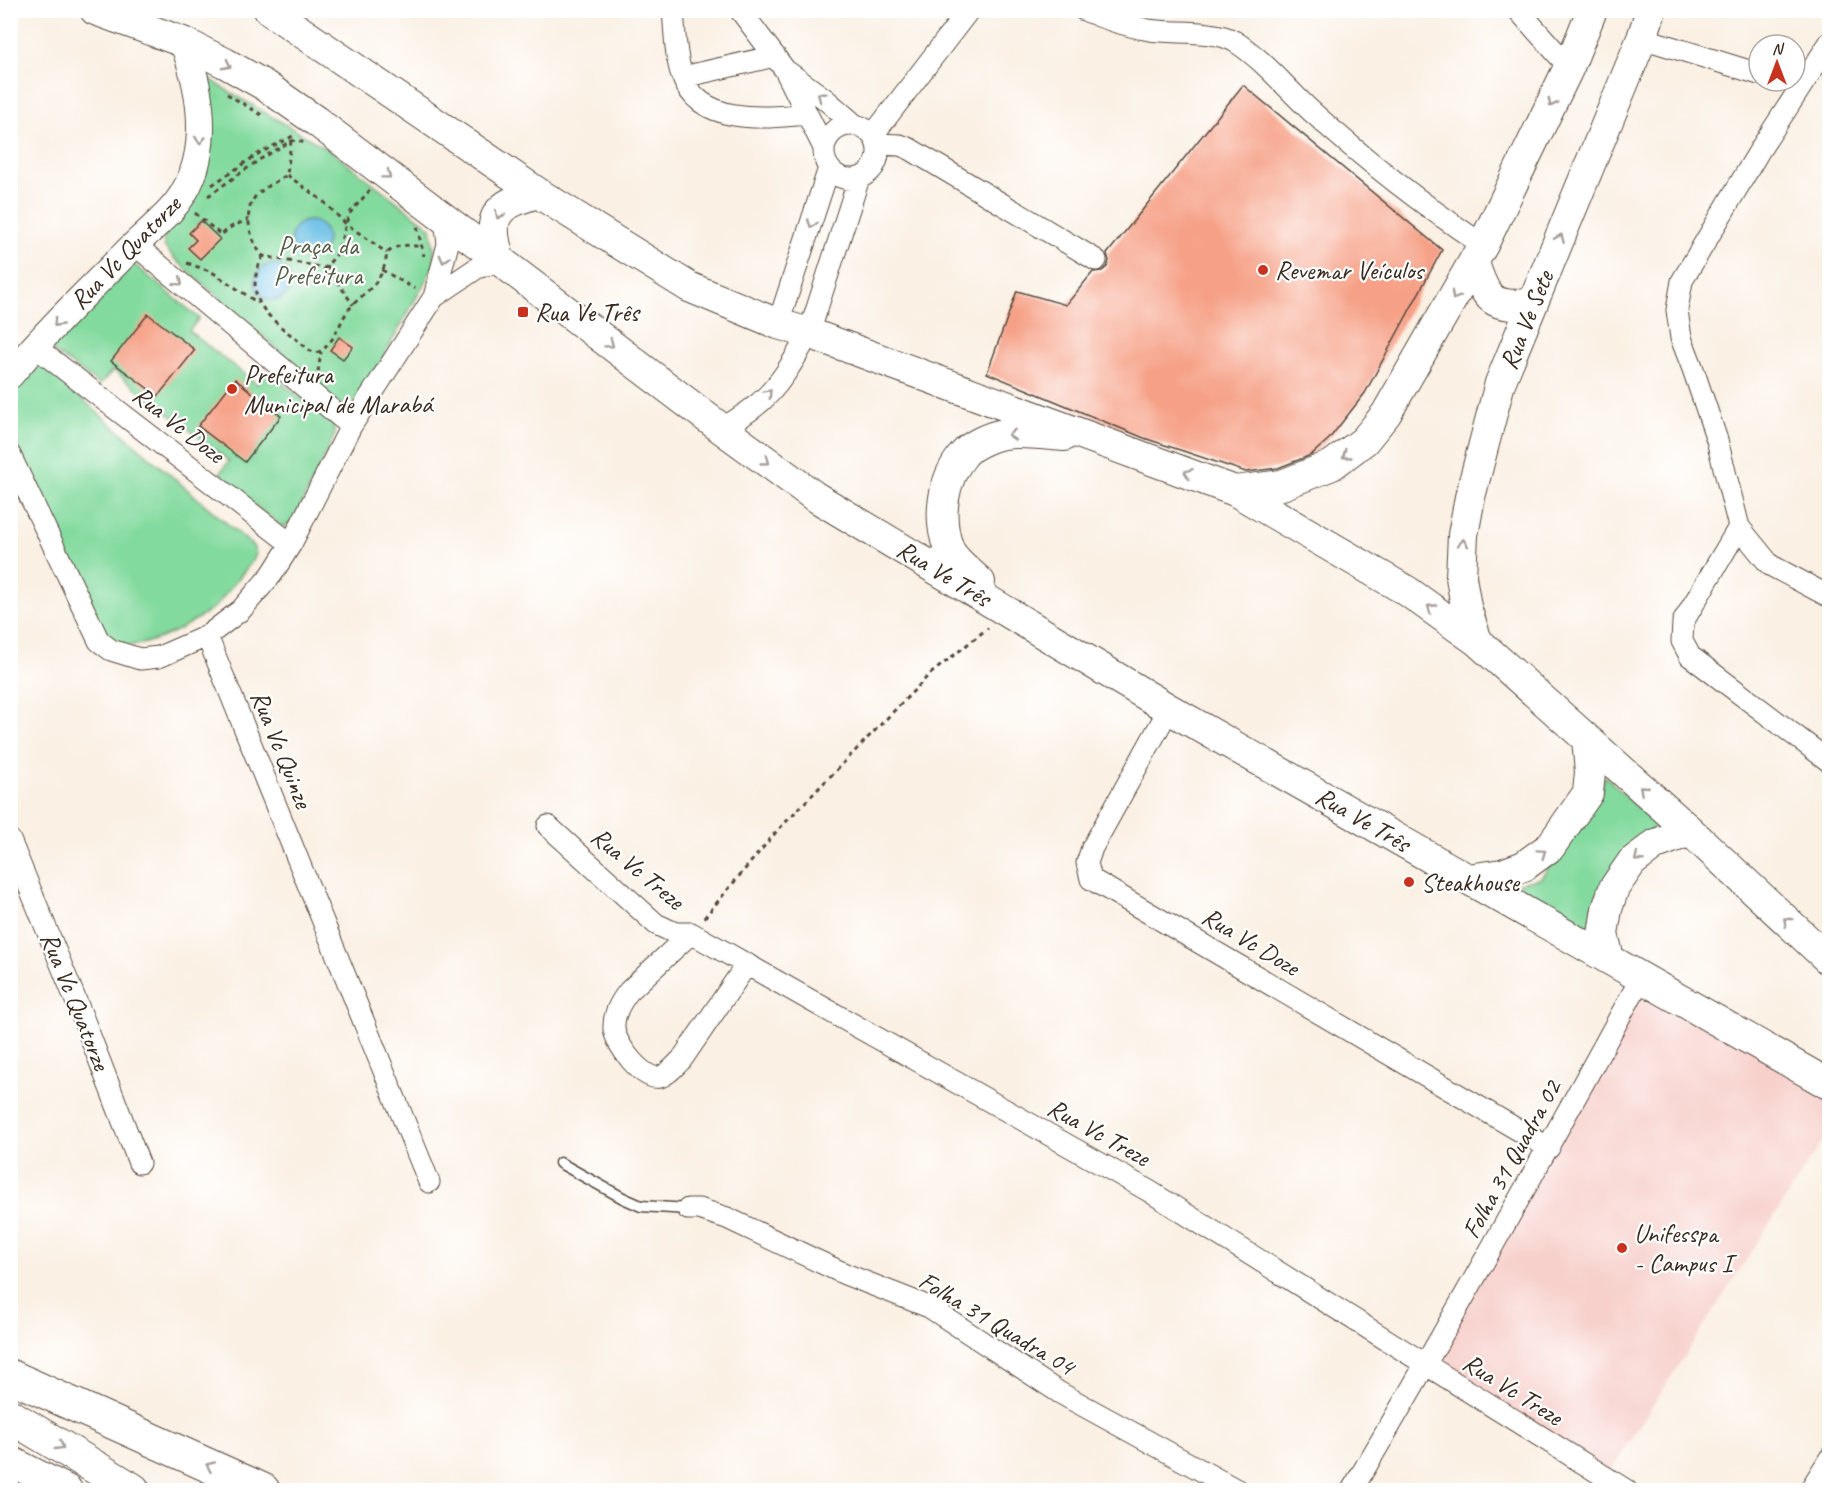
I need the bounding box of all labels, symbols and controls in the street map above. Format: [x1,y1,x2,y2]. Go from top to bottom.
north arrow [1747,33,1807,93]
text: N [1772,39,1785,59]
one-way arrow [221,58,231,69]
one-way arrow [816,92,827,103]
one-way arrow [1548,96,1559,107]
one-way arrow [193,136,206,145]
one-way arrow [381,168,392,179]
street label: Rua Vc Quatorze [63,187,189,316]
one-way arrow [495,209,506,219]
one-way arrow [806,218,819,229]
park label: Praça da Prefeitura [274,229,364,292]
one-way arrow [1553,233,1565,244]
one-way arrow [439,253,451,263]
place label: Revemar Veículos [1275,254,1425,287]
marker: Revemar Veículos [1256,263,1270,277]
street label: Rua Ve Sete [1492,265,1562,374]
one-way arrow [172,275,183,286]
one-way arrow [1451,290,1462,300]
place label: Rua Ve Três [535,296,641,329]
marker: Rua Ve Três [516,305,530,319]
one-way arrow [54,315,65,326]
one-way arrow [603,336,614,347]
place label: Prefeitura Municipal de Marabá [244,358,435,421]
street label: Rua Vc Doze [126,378,233,472]
marker: Prefeitura Municipal de Marabá [225,382,239,396]
one-way arrow [761,389,772,400]
one-way arrow [1007,428,1016,441]
one-way arrow [1341,448,1352,459]
one-way arrow [759,454,770,465]
one-way arrow [1183,468,1194,480]
street label: Rua Ve Três [891,533,998,615]
one-way arrow [1456,538,1469,547]
one-way arrow [1426,604,1437,615]
street label: Rua Vc Quinze [243,686,321,814]
street label: Rua Ve Três [1310,779,1418,861]
one-way arrow [1639,785,1650,796]
street label: Rua Vc Treze [584,820,692,918]
one-way arrow [1535,849,1546,860]
one-way arrow [1634,851,1645,862]
place label: Steakhouse [1421,866,1521,899]
marker: Steakhouse [1402,875,1416,889]
street label: Rua Vc Doze [1196,900,1308,985]
one-way arrow [1783,917,1793,928]
street label: Rua Vc Quatorze [33,927,119,1076]
street label: Folha 31 Quadra 02 [1454,1072,1570,1244]
street label: Rua Vc Treze [1042,1091,1157,1175]
place label: Unifesspa - Campus I [1634,1217,1738,1280]
marker: Unifesspa - Campus I [1615,1241,1629,1255]
street label: Folha 31 Quadra 04 [913,1264,1083,1384]
street label: Rua Vc Treze [1457,1346,1570,1434]
one-way arrow [54,1439,65,1450]
one-way arrow [206,1462,217,1474]

